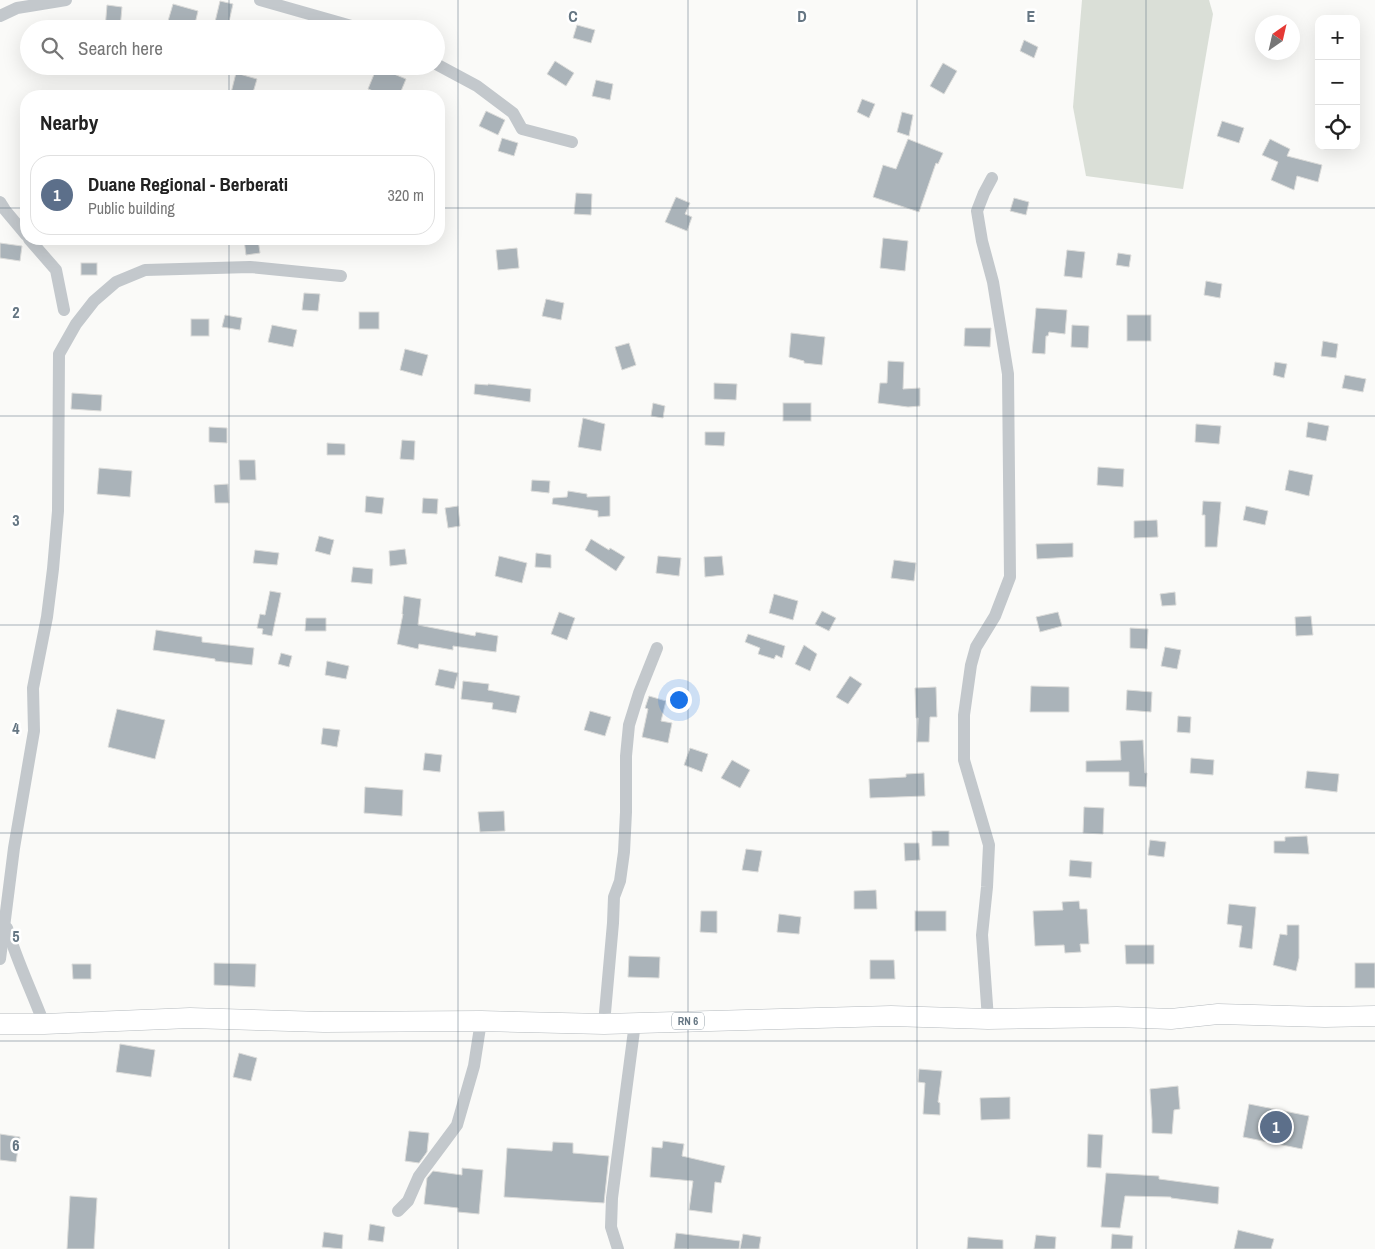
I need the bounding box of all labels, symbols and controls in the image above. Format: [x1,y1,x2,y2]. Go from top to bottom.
text: C [568,5,578,27]
text: D [797,5,807,27]
text: E [1027,5,1036,27]
north arrow [1255,15,1300,60]
map controls [1315,15,1360,150]
button: + [1315,15,1360,60]
search box [20,20,445,75]
icon: search [38,34,66,62]
text: Search here [78,35,163,61]
button: − [1315,60,1360,105]
button: locate [1315,105,1360,150]
text: Nearby [40,108,98,137]
text: Duane Regional - Berberati [88,171,288,197]
text: 1 [53,184,61,206]
text: 320 m [388,184,424,206]
text: Public building [88,197,175,219]
text: 2 [12,301,20,323]
text: 3 [12,509,20,531]
your location [666,687,692,713]
text: 4 [12,717,20,739]
text: 5 [12,925,20,947]
road number: RN 6 [672,1012,704,1030]
pin: 1 [1260,1108,1292,1146]
text: 6 [12,1134,20,1156]

